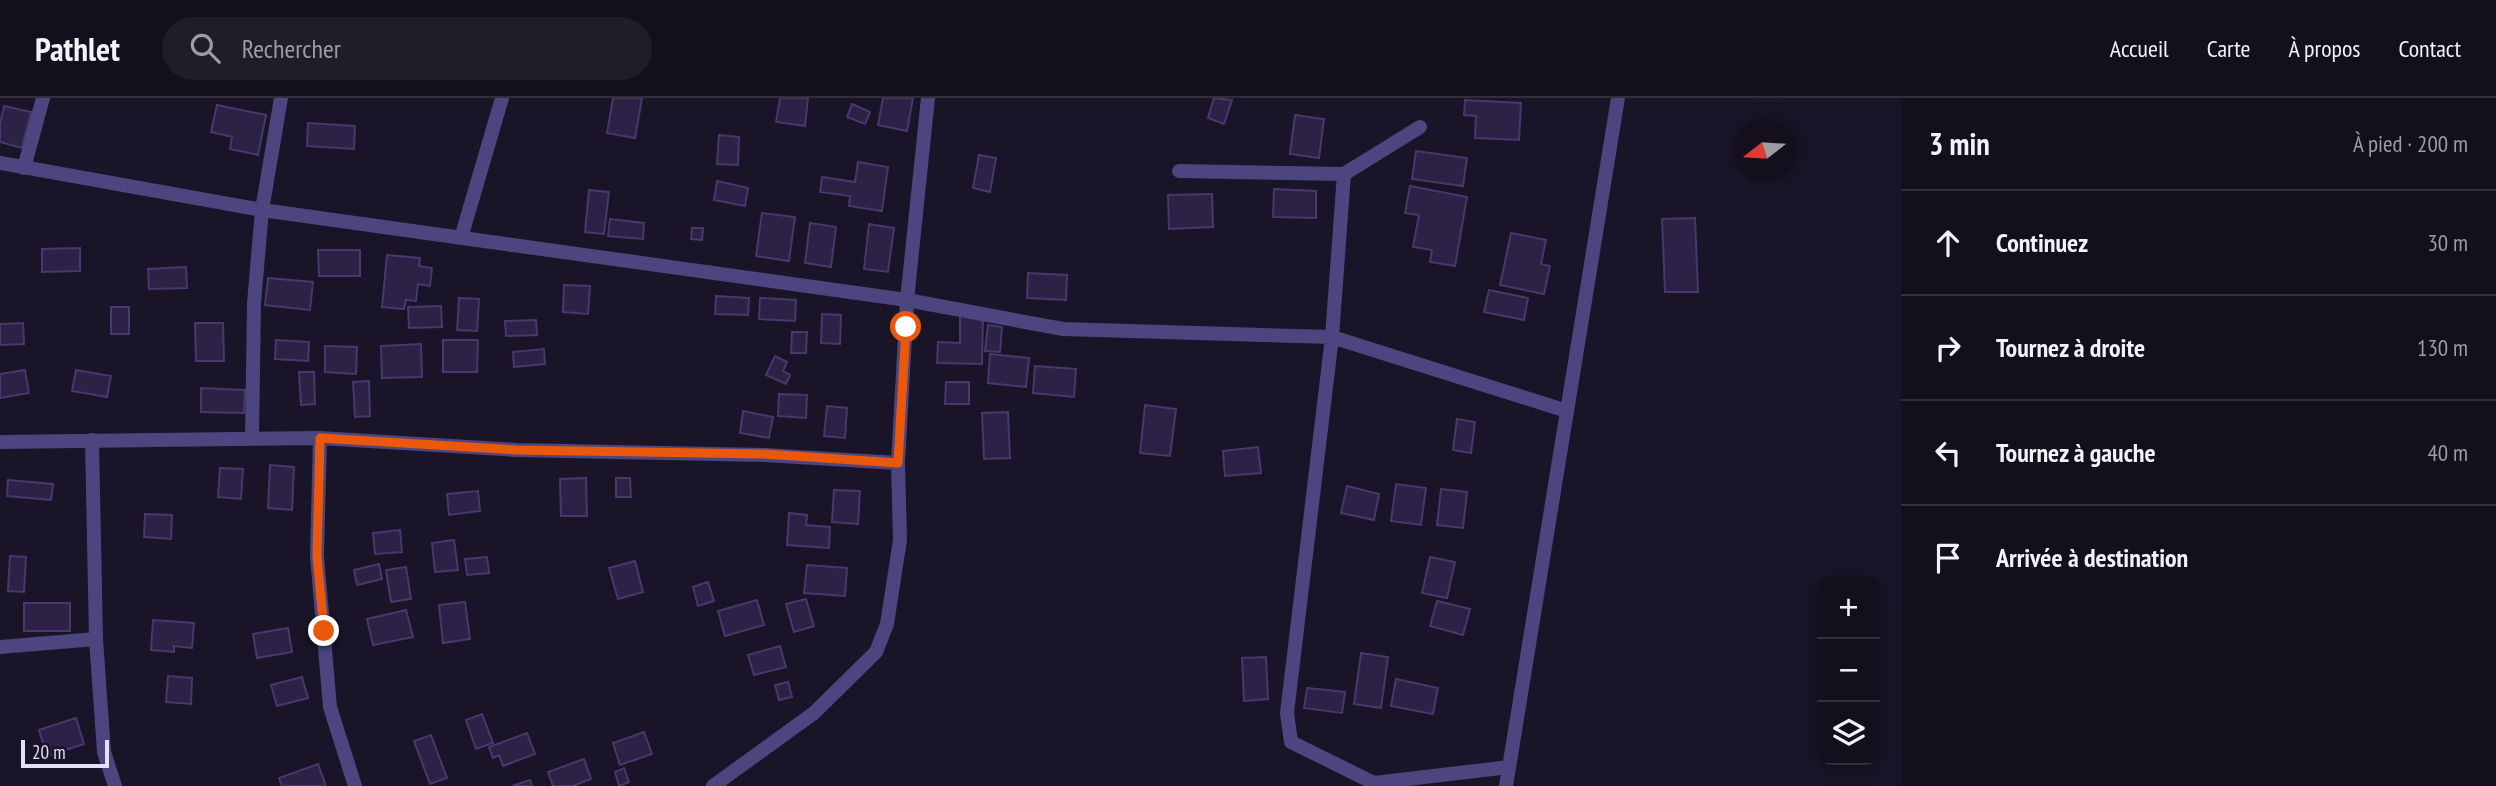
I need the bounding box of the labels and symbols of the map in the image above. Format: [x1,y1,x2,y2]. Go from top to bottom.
north arrow [1733,119,1796,182]
route start [890,311,921,342]
route end [308,615,339,646]
scale bar [21,737,108,769]

